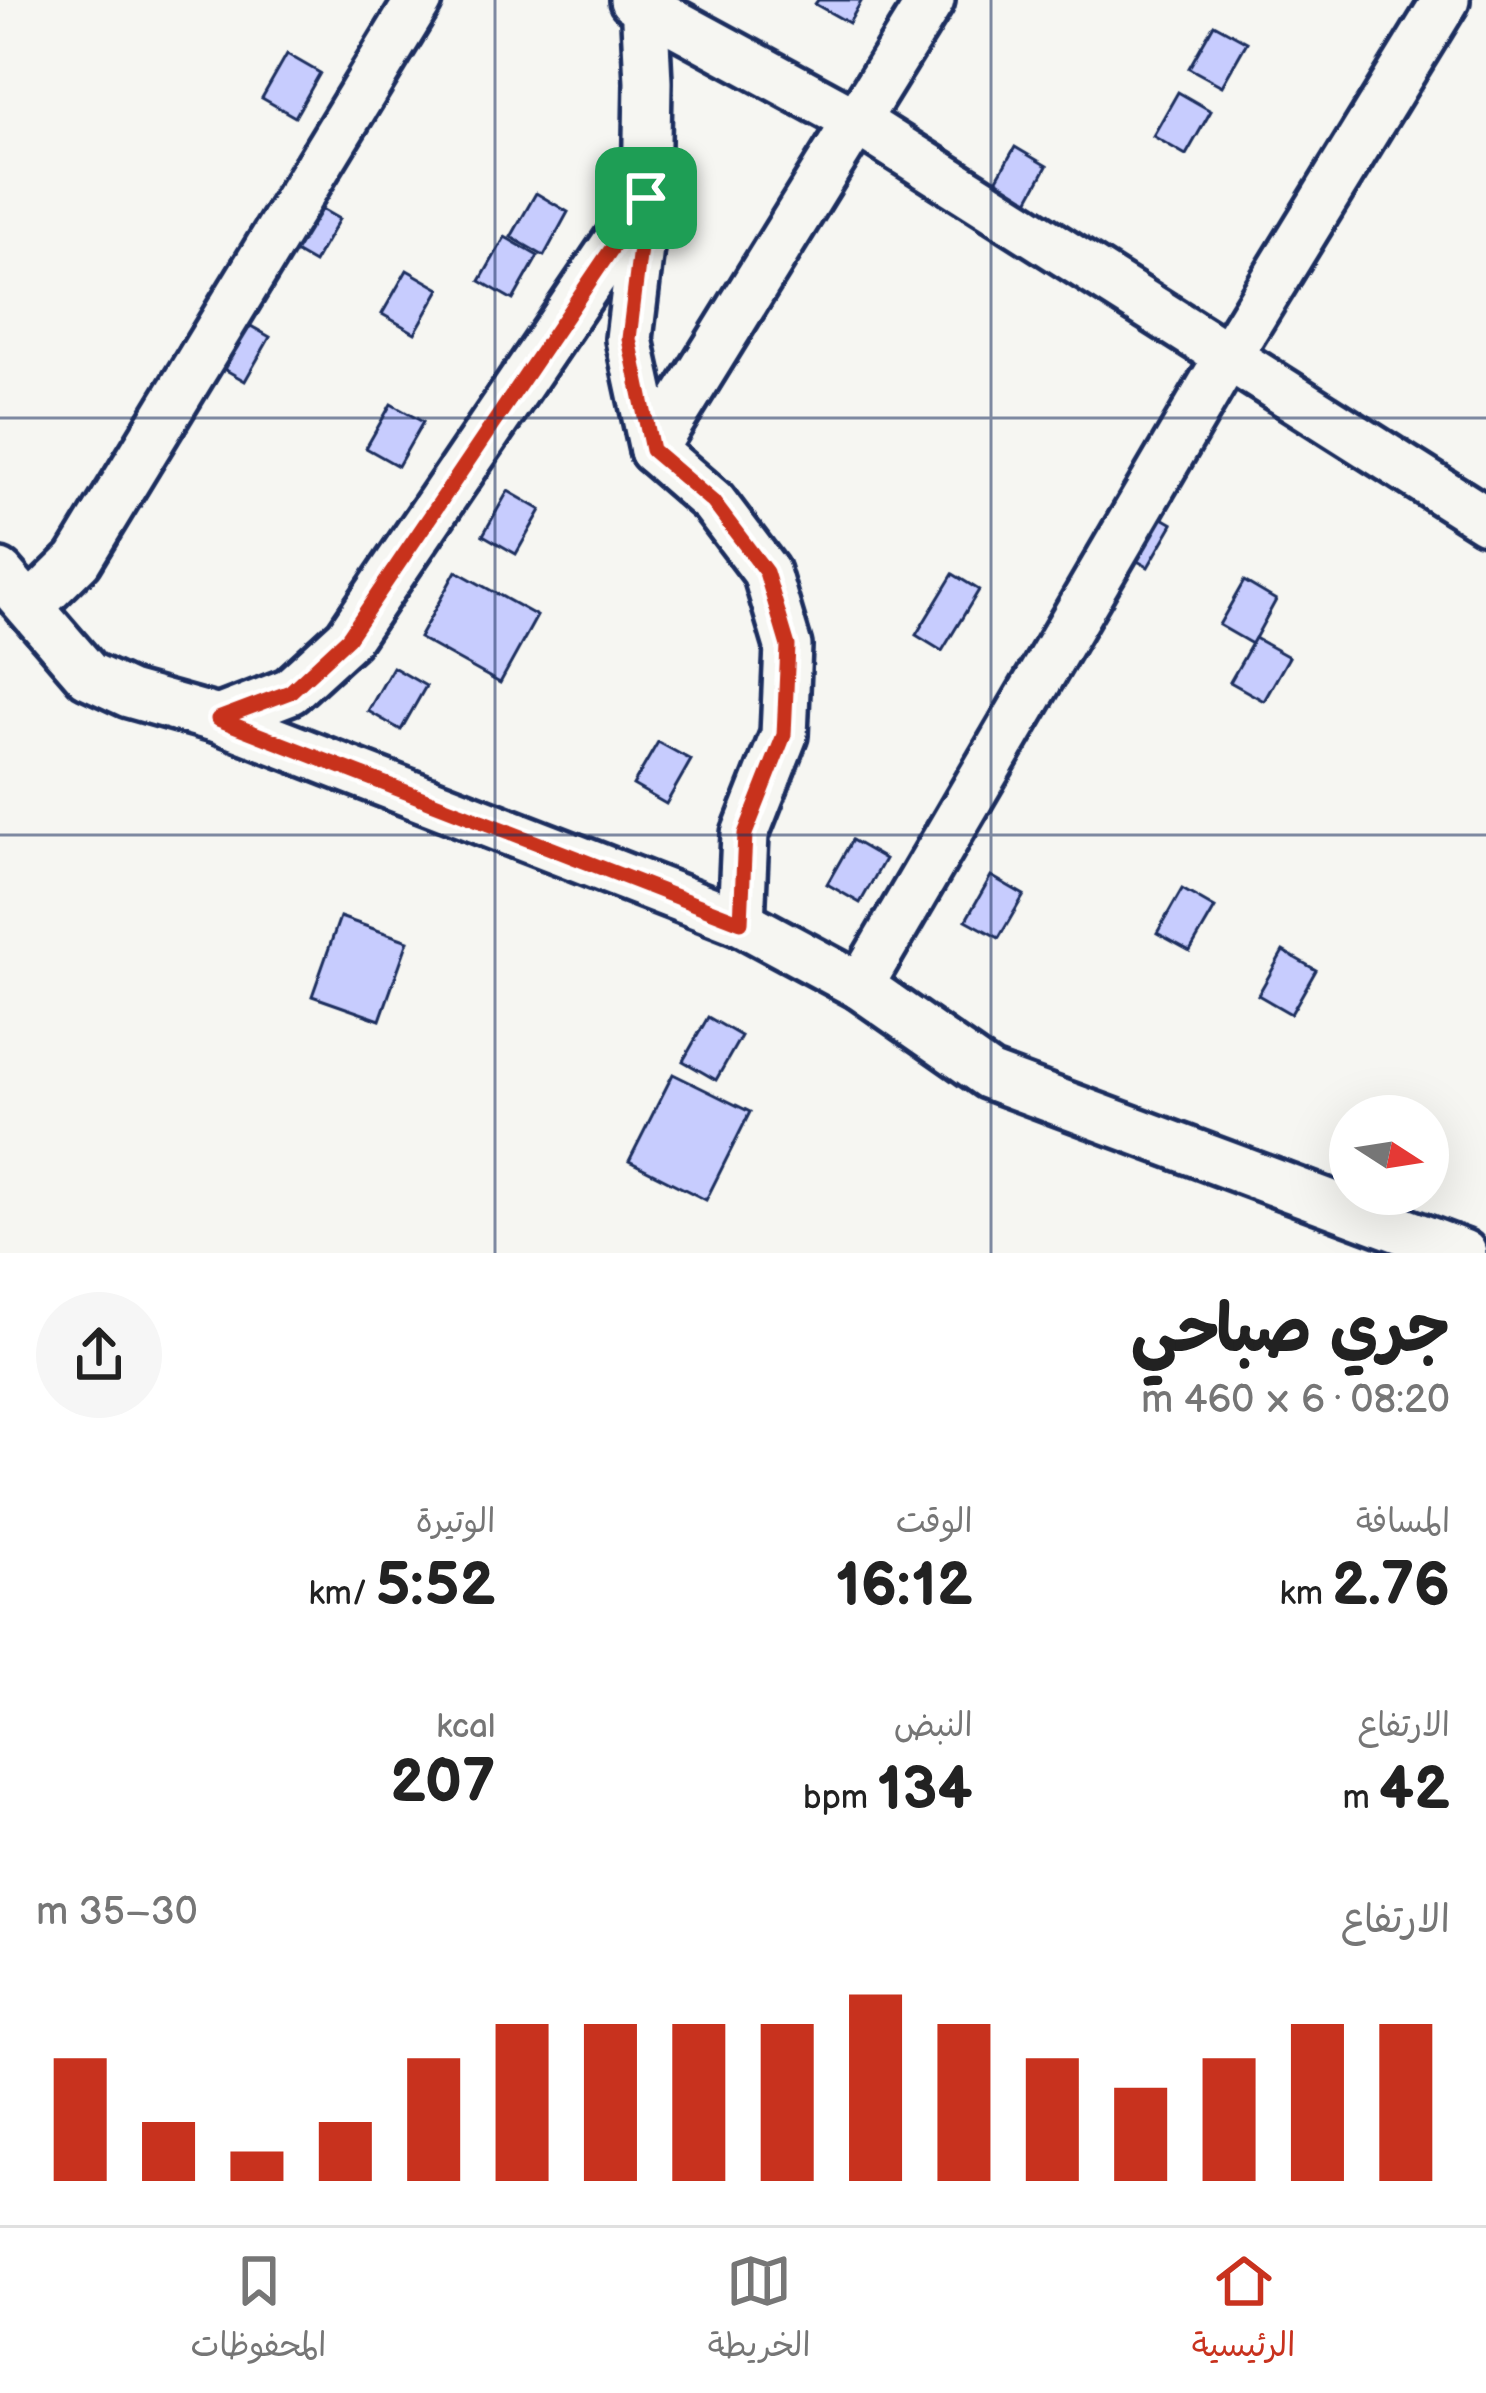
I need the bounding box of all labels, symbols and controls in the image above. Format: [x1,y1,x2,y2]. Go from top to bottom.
pin [595,147,697,249]
icon: arrive [613,165,679,231]
north arrow [1329,1095,1449,1215]
map controls [1329,1095,1449,1215]
button: share [36,1292,162,1418]
text: جري صباحي [1131,1292,1450,1371]
text: 08:20 · 6 × 460 m [1141,1377,1450,1424]
text: الوتيرة [416,1502,495,1542]
text: الوقت [896,1502,973,1542]
text: المسافة [1356,1502,1450,1542]
text: 5:52 [376,1550,495,1622]
text: 16:12 [835,1550,973,1622]
text: 2.76 [1332,1550,1450,1622]
text: /km [308,1574,376,1614]
text: km [1279,1574,1332,1614]
text: النبض [894,1706,973,1746]
text: الارتفاع [1357,1706,1450,1746]
text: kcal [436,1707,495,1747]
text: 207 [390,1747,495,1819]
text: 134 [877,1754,973,1826]
text: 42 [1379,1754,1450,1826]
text: bpm [803,1778,877,1818]
text: m [1343,1778,1379,1818]
text: 30–35 m [36,1889,198,1936]
text: الارتفاع [1341,1897,1450,1944]
tab: المحفوظات [191,2248,326,2374]
tab: الخريطة [708,2248,811,2374]
tab: الرئيسية [1192,2248,1295,2374]

